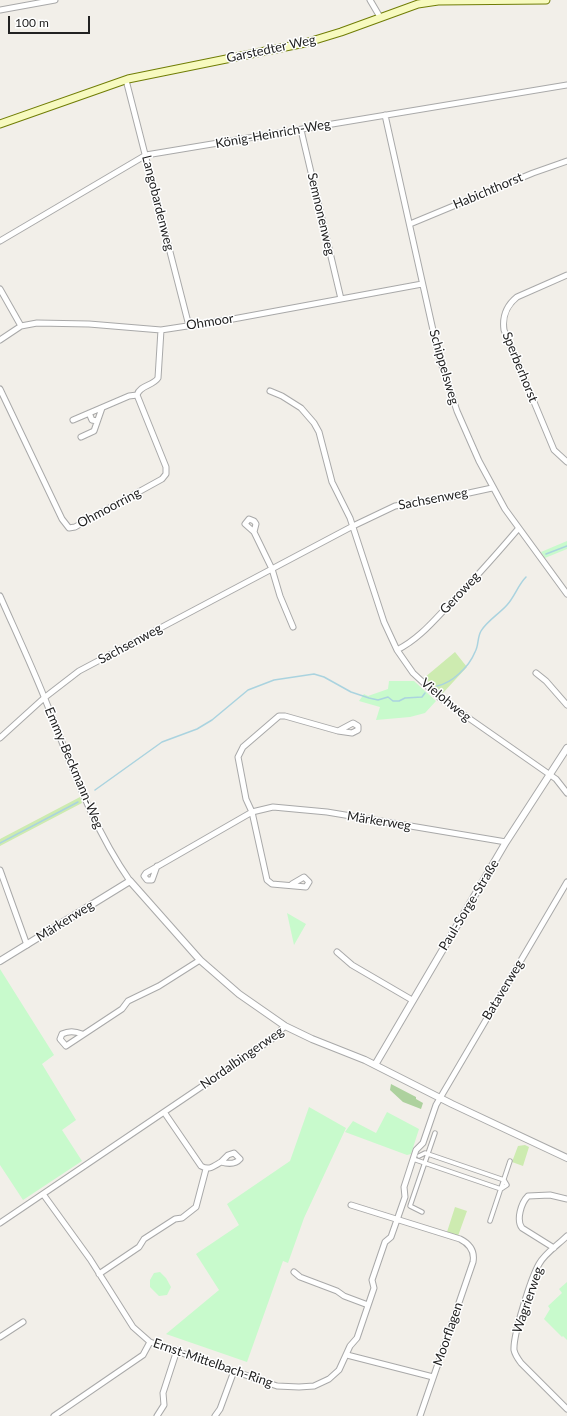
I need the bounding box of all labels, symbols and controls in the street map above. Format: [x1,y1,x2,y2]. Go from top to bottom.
scale bar [10,8,92,34]
text: 100 m [15,15,49,30]
street label: Garstedter Weg [225,32,317,66]
street label: König-Heinrich-Weg [214,116,332,152]
street label: Langobardenweg [139,154,177,252]
street label: Habichthorst [451,169,525,213]
street label: Semnonenweg [304,171,338,257]
street label: Ohmoor [185,311,235,333]
street label: Schippelsweg [426,328,462,406]
street label: Sperberhorst [499,330,541,404]
street label: Ohmoorring [75,485,143,531]
street label: Sachsenweg [397,485,469,513]
street label: Geroweg [437,569,483,617]
street label: Sachsenweg [95,621,165,667]
street label: Vielohweg [418,675,474,725]
street label: Emmy-Beckmann-Weg [41,705,107,831]
street label: Märkerweg [346,808,412,834]
street label: Paul-Sorge-Straße [436,857,502,953]
street label: Märkerweg [33,897,97,945]
street label: Bataverweg [479,957,527,1023]
street label: Nordalbingerweg [197,1023,287,1093]
street label: Wagrierweg [509,1265,547,1335]
street label: Moorflagen [430,1300,466,1368]
street label: Ernst-Mittelbach-Ring [151,1335,275,1391]

